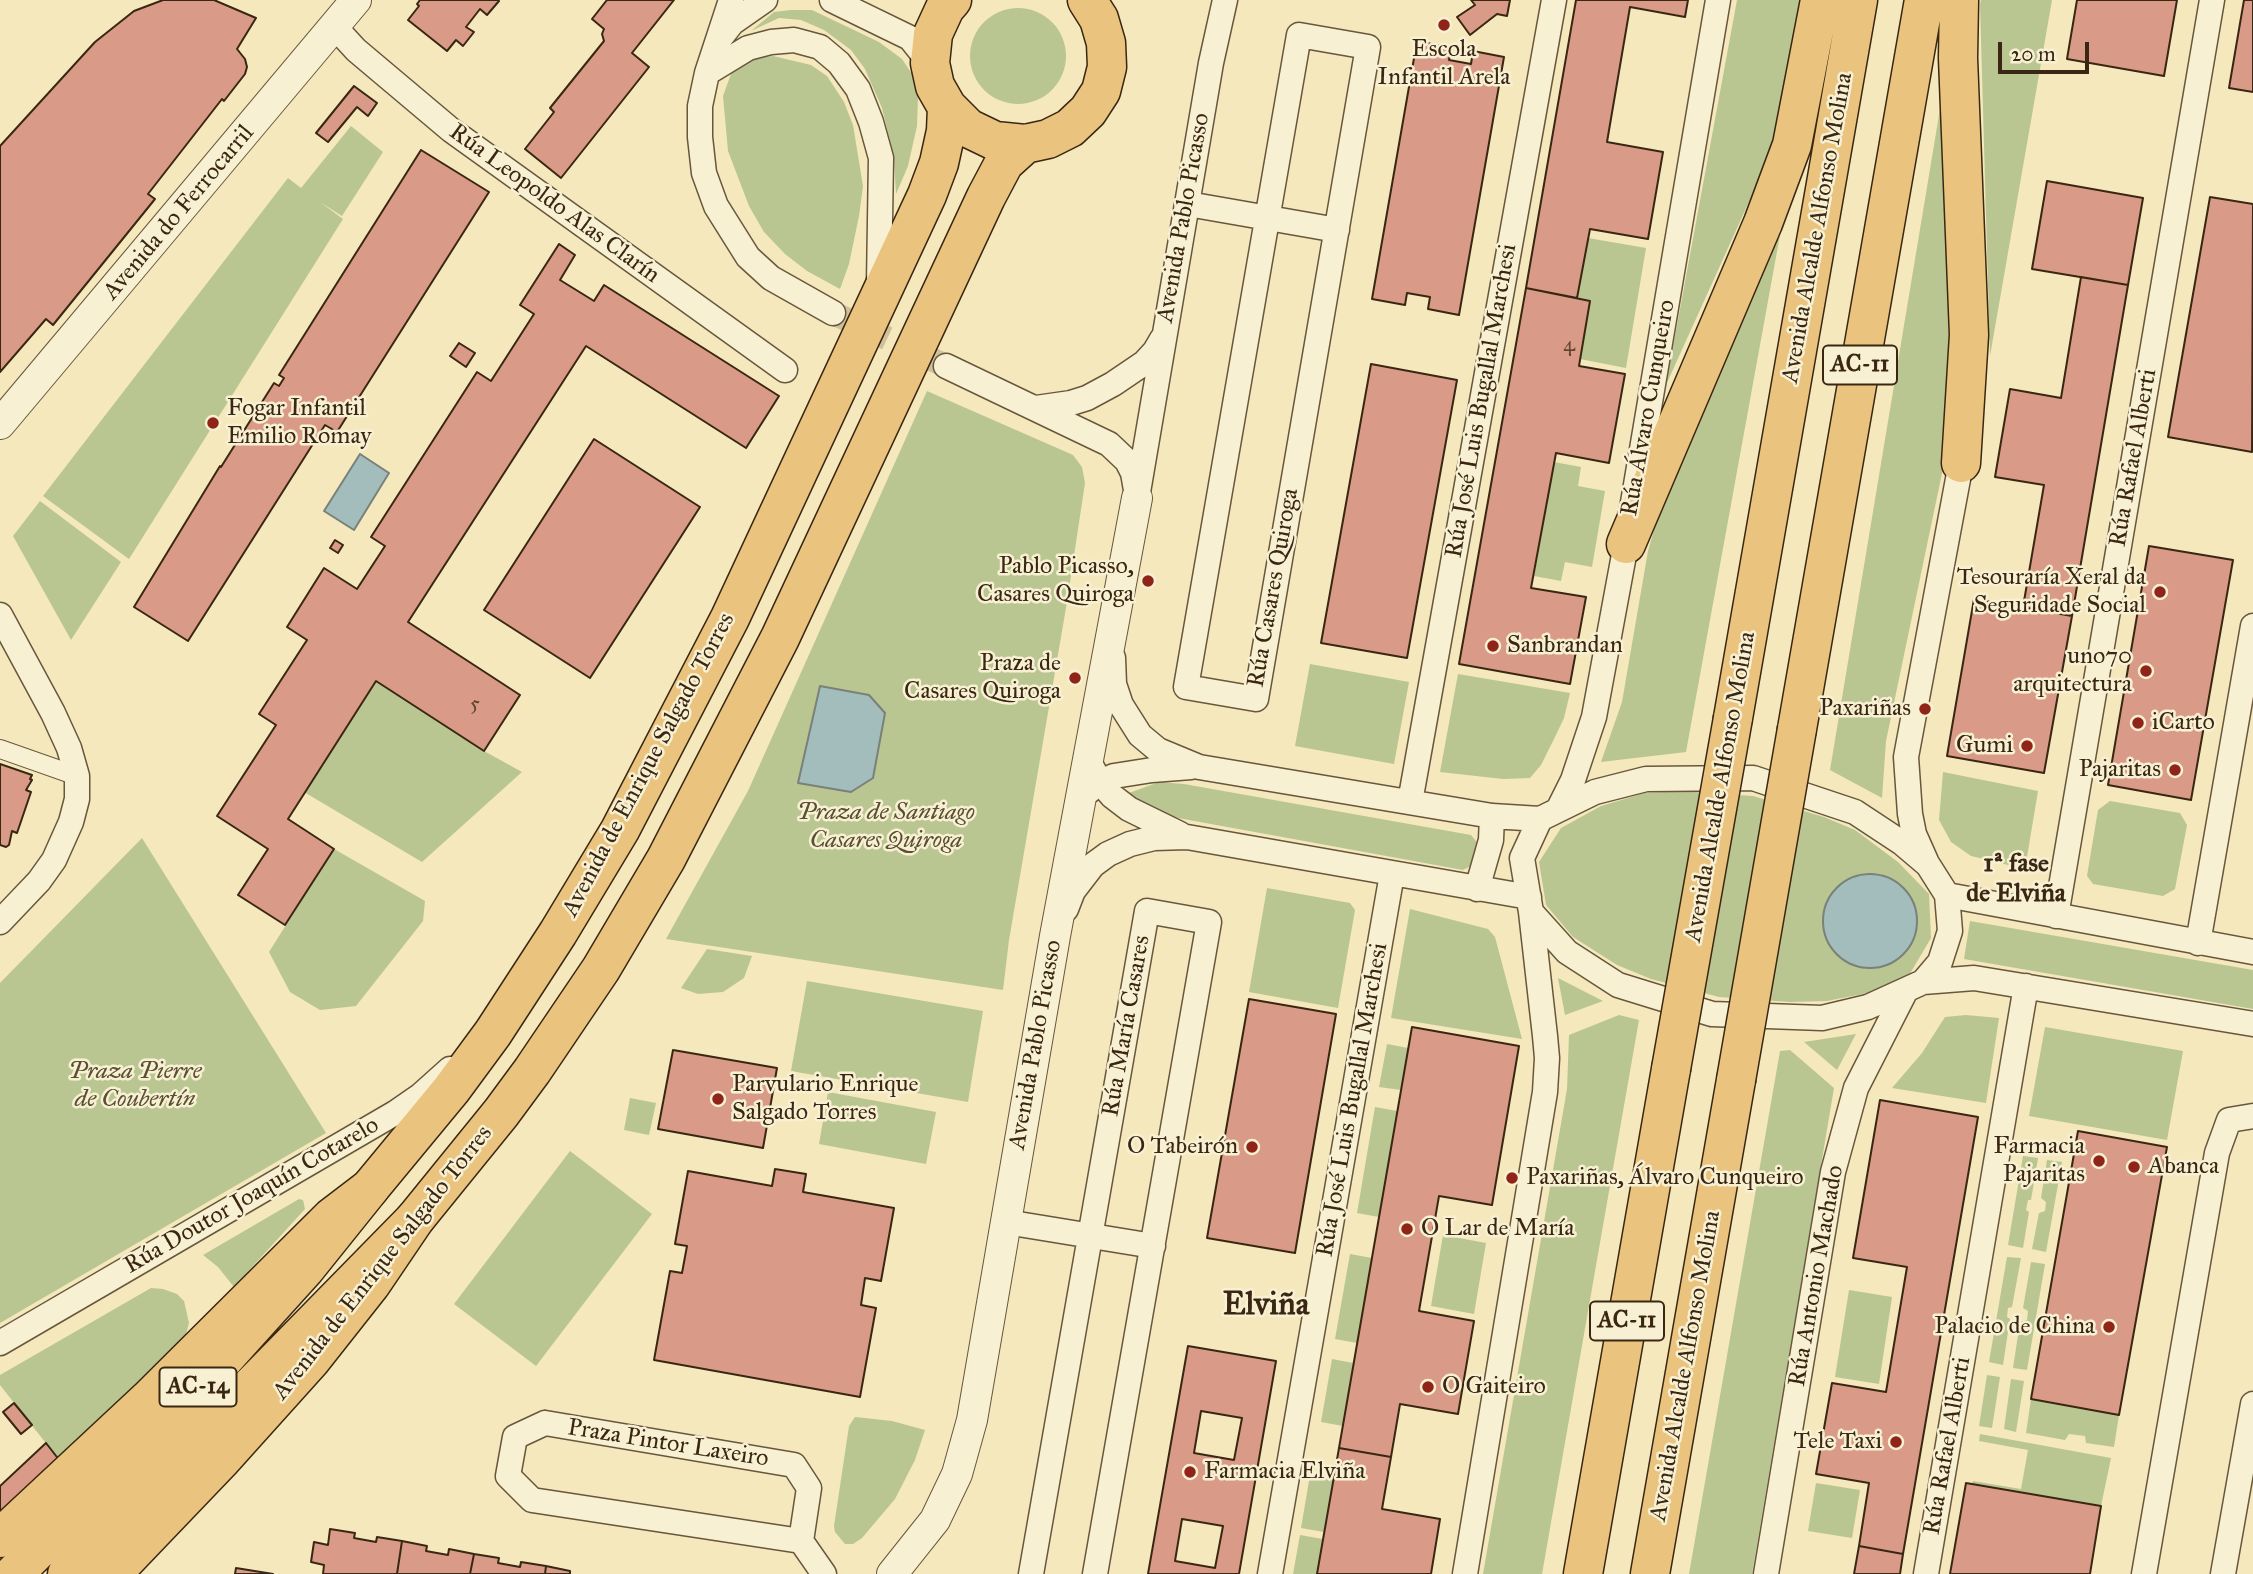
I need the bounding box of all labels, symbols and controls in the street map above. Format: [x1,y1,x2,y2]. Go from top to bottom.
marker: Escola Infantil Arela [1436,17,1452,33]
scale bar [2001,28,2092,72]
place label: Escola Infantil Arela [1378,36,1510,92]
text: 20 m [2011,41,2056,67]
street label: Avenida Alcalde Alfonso Molina [1777,71,1859,385]
street label: Avenida Pablo Picasso [1151,111,1217,325]
street label: Rúa Leopoldo Alas Clarín [443,118,665,290]
street label: Avenida do Ferrocarril [97,120,261,306]
street label: Rúa José Luis Bugallal Marchesi [1440,242,1524,560]
street label: Rúa Álvaro Cunqueiro [1616,298,1682,518]
house number: 4 [1563,333,1575,359]
road number: AC-11 [1823,346,1897,384]
street label: Rúa Rafael Alberti [2104,367,2164,549]
place label: Fogar Infantil Emilio Romay [227,395,371,451]
marker: Fogar Infantil Emilio Romay [205,415,221,431]
street label: Rúa Casares Quiroga [1242,486,1306,690]
place label: Pablo Picasso, Casares Quiroga [977,553,1134,609]
place label: Tesouraría Xeral da Seguridade Social [1957,564,2146,620]
marker: Pablo Picasso, Casares Quiroga [1140,573,1156,589]
marker: Tesouraría Xeral da Seguridade Social [2152,584,2168,600]
street label: Avenida de Enrique Salgado Torres [556,608,742,922]
street label: Avenida Alcalde Alfonso Molina [1680,630,1762,944]
place label: Sanbrandan [1507,632,1623,660]
marker: Sanbrandan [1485,638,1501,654]
place label: uno70 arquitectura [2013,643,2132,699]
place label: Praza de Casares Quiroga [904,650,1061,706]
marker: uno70 arquitectura [2138,663,2154,679]
marker: Praza de Casares Quiroga [1067,670,1083,686]
house number: 5 [470,692,480,718]
place label: Paxariñas [1819,695,1911,723]
marker: Paxariñas [1917,701,1933,717]
place label: iCarto [2152,709,2215,737]
marker: iCarto [2130,715,2146,731]
place label: Gumi [1956,732,2013,760]
marker: Gumi [2019,738,2035,754]
place label: Pajaritas [2079,756,2161,784]
marker: Pajaritas [2167,762,2183,778]
park label: Praza de Santiago Casares Quiroga [797,799,975,855]
district label: 1ª fase de Elviña [1966,849,2066,910]
street label: Rúa María Casares [1097,933,1157,1119]
street label: Avenida Pablo Picasso [1003,938,1069,1152]
street label: Rúa José Luis Bugallal Marchesi [1311,941,1395,1259]
park label: Praza Pierre de Coubertín [68,1058,202,1114]
place label: Parvulario Enrique Salgado Torres [732,1071,919,1127]
marker: Parvulario Enrique Salgado Torres [710,1091,726,1107]
street label: Rúa Doutor Joaquín Cotarelo [120,1111,384,1281]
street label: Avenida de Enrique Salgado Torres [267,1120,499,1406]
place label: O Tabeirón [1127,1133,1238,1161]
place label: Farmacia Pajaritas [1994,1133,2085,1189]
marker: O Tabeirón [1244,1139,1260,1155]
marker: Farmacia Pajaritas [2091,1153,2107,1169]
place label: Abanca [2148,1153,2219,1181]
marker: Abanca [2126,1159,2142,1175]
street label: Rúa Antonio Machado [1783,1163,1851,1389]
place label: Paxariñas, Álvaro Cunqueiro [1526,1164,1803,1192]
marker: Paxariñas, Álvaro Cunqueiro [1504,1170,1520,1186]
street label: Avenida Alcalde Alfonso Molina [1645,1209,1727,1523]
place label: O Lar de María [1421,1215,1574,1243]
marker: O Lar de María [1399,1221,1415,1237]
district label: Elviña [1223,1287,1309,1325]
road number: AC-11 [1590,1302,1664,1340]
place label: Palacio de China [1934,1313,2095,1341]
marker: Palacio de China [2101,1319,2117,1335]
street label: Rúa Rafael Alberti [1918,1355,1978,1537]
road number: AC-14 [160,1368,236,1406]
place label: O Gaiteiro [1442,1373,1546,1401]
marker: O Gaiteiro [1420,1379,1436,1395]
street label: Praza Pintor Laxeiro [565,1414,771,1474]
place label: Tele Taxi [1794,1428,1882,1456]
marker: Tele Taxi [1888,1434,1904,1450]
place label: Farmacia Elviña [1204,1458,1365,1486]
marker: Farmacia Elviña [1182,1464,1198,1480]

